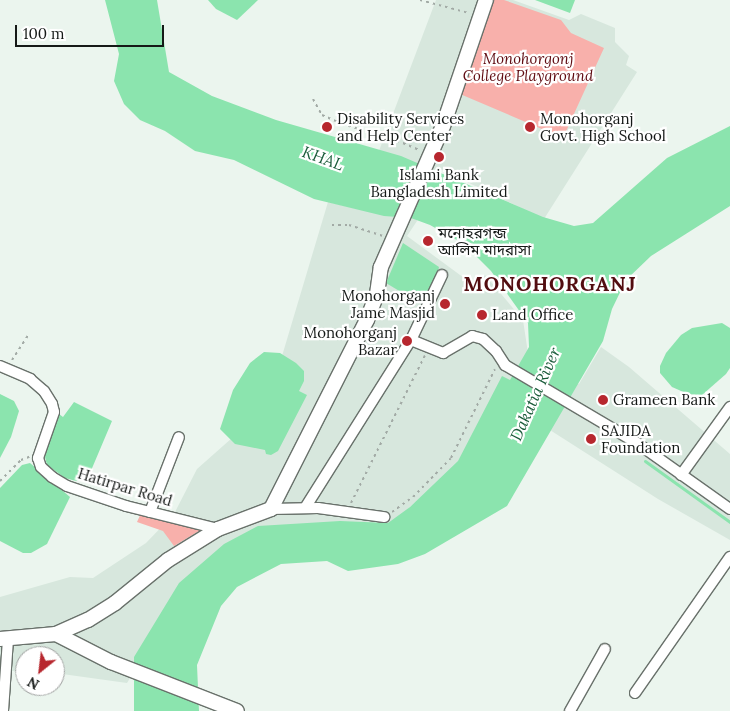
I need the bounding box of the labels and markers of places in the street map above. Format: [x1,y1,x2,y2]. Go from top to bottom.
place label: Disability Services and Help Center [337,109,464,144]
place label: Monohorganj Govt. High School [540,109,666,144]
marker: Disability Services and Help Center [321,121,333,133]
marker: Monohorganj Govt. High School [524,121,536,133]
marker: Islami Bank Bangladesh Limited [433,151,445,163]
place label: Islami Bank Bangladesh Limited [370,165,508,200]
place label: মনোহরগন্জ আলিম মাদরাসা [438,223,531,258]
marker: মনোহরগন্জ আলিম মাদরাসা [422,235,434,247]
place label: Monohorganj Jame Masjid [342,286,435,321]
marker: Monohorganj Jame Masjid [439,298,451,310]
place label: Land Office [492,306,573,324]
marker: Land Office [476,309,488,321]
place label: Monohorganj Bazar [304,323,397,358]
marker: Monohorganj Bazar [401,335,413,347]
place label: Grameen Bank [613,391,715,409]
marker: Grameen Bank [597,394,609,406]
place label: SAJIDA Foundation [601,421,680,456]
marker: SAJIDA Foundation [585,433,597,445]

